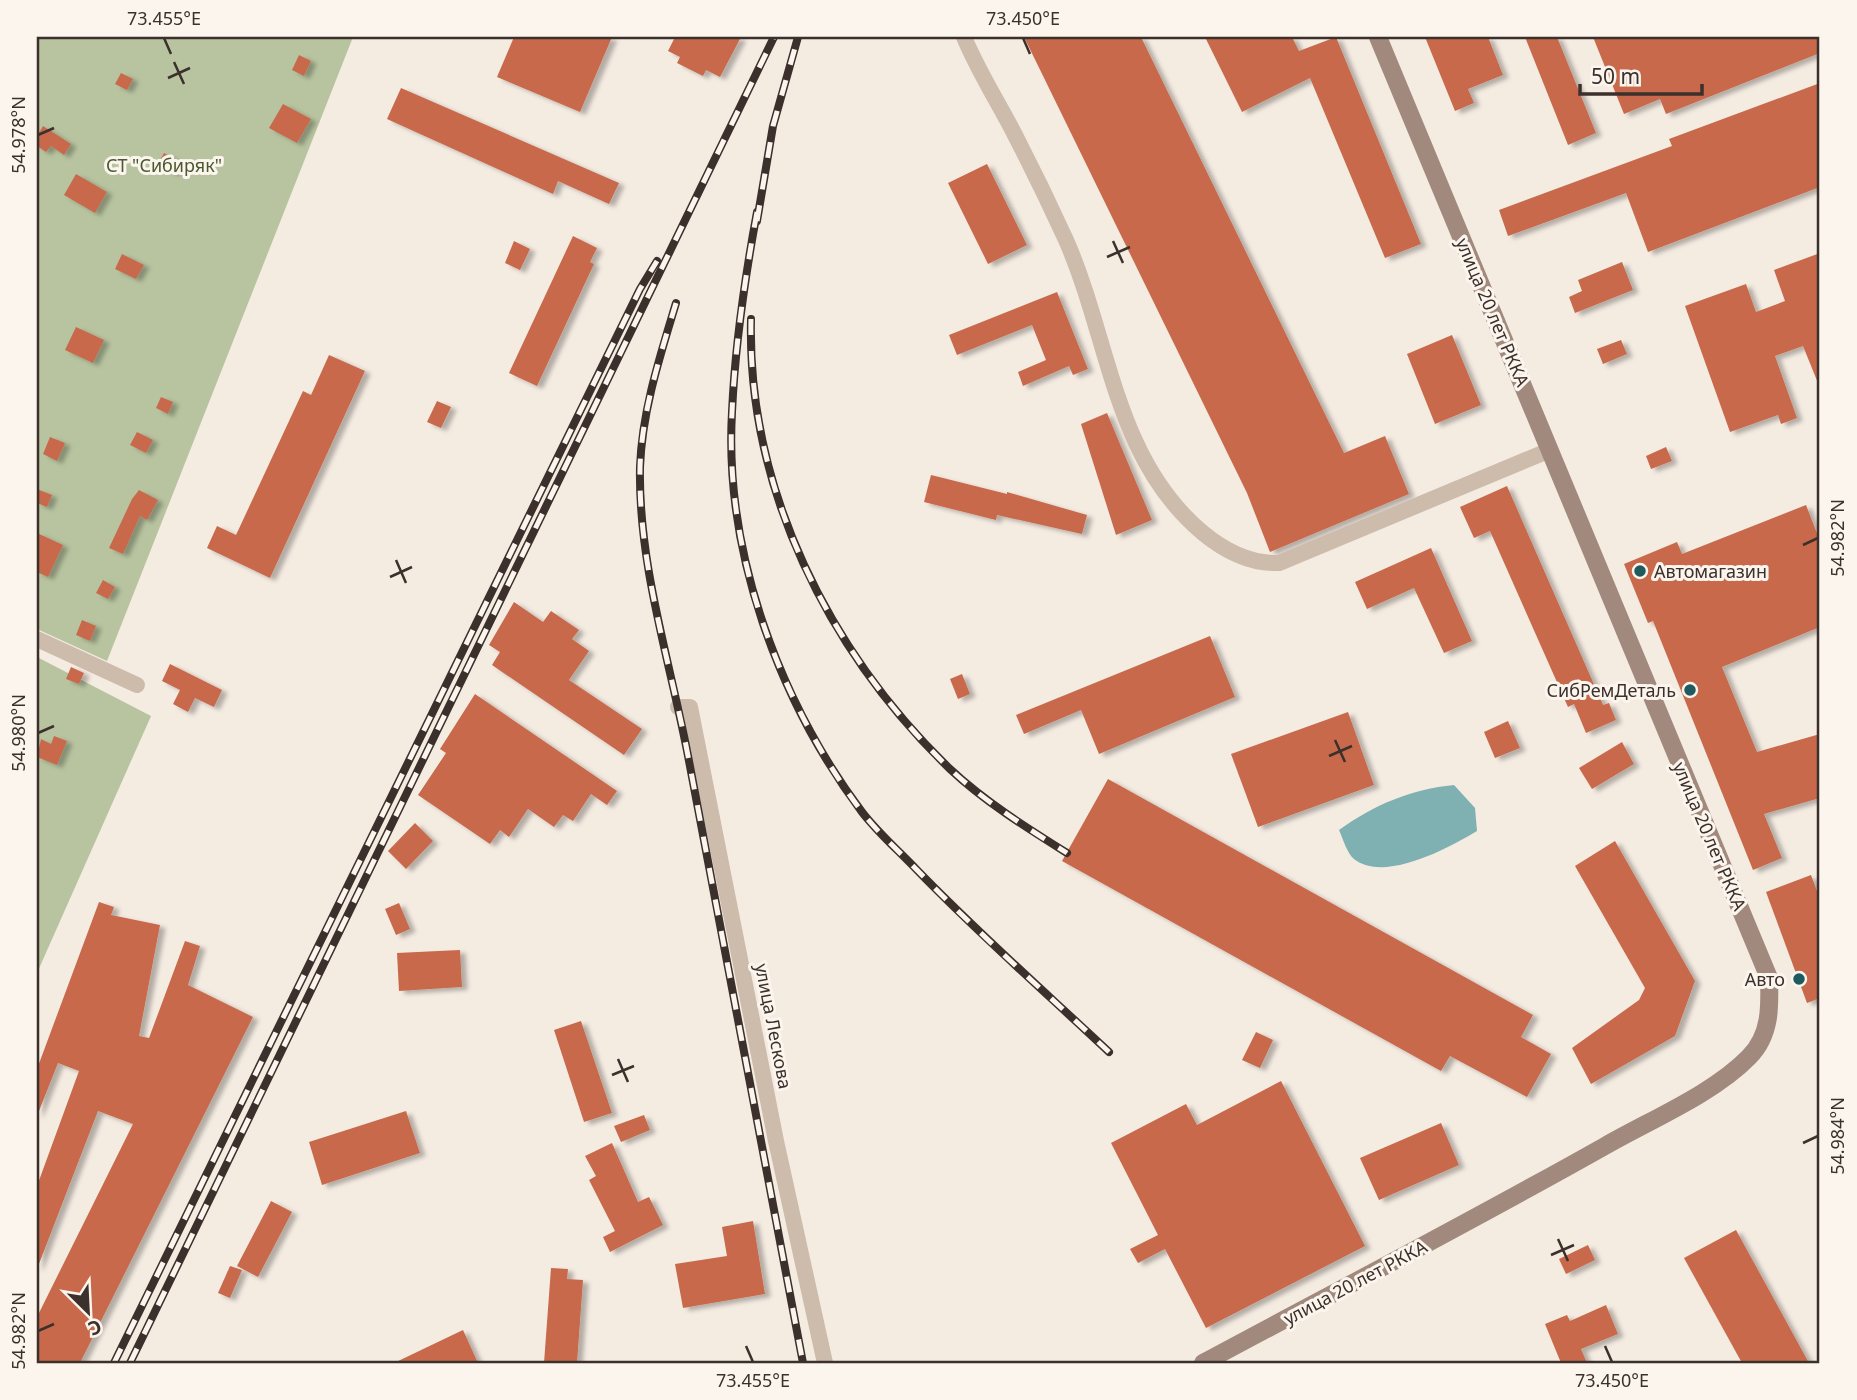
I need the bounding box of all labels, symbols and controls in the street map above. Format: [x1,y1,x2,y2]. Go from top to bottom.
text: 73.455°E [127,6,201,30]
text: 73.450°E [986,6,1060,30]
scale bar [1580,52,1703,96]
text: 50 m [1591,62,1640,90]
text: 54.978°N [6,96,30,174]
park label: СТ "Сибиряк" [106,153,222,177]
street label: улица 20 лет РККА [1451,234,1535,390]
text: 54.982°N [1825,499,1849,577]
place label: Автомагазин [1654,559,1767,583]
marker: Автомагазин [1632,563,1648,579]
place label: СибРемДеталь [1546,678,1676,702]
marker: СибРемДеталь [1682,682,1698,698]
text: 54.980°N [6,694,30,772]
street label: улица 20 лет РККА [1668,758,1752,914]
street label: улица Лескова [750,961,798,1091]
place label: Авто [1745,967,1785,991]
marker: Авто [1791,971,1807,987]
text: 54.984°N [1825,1097,1849,1175]
street label: улица 20 лет РККА [1279,1234,1431,1330]
north arrow [52,1278,122,1348]
text: 54.982°N [6,1292,30,1370]
text: С [84,1313,106,1342]
text: 73.455°E [716,1368,790,1392]
text: 73.450°E [1575,1368,1649,1392]

